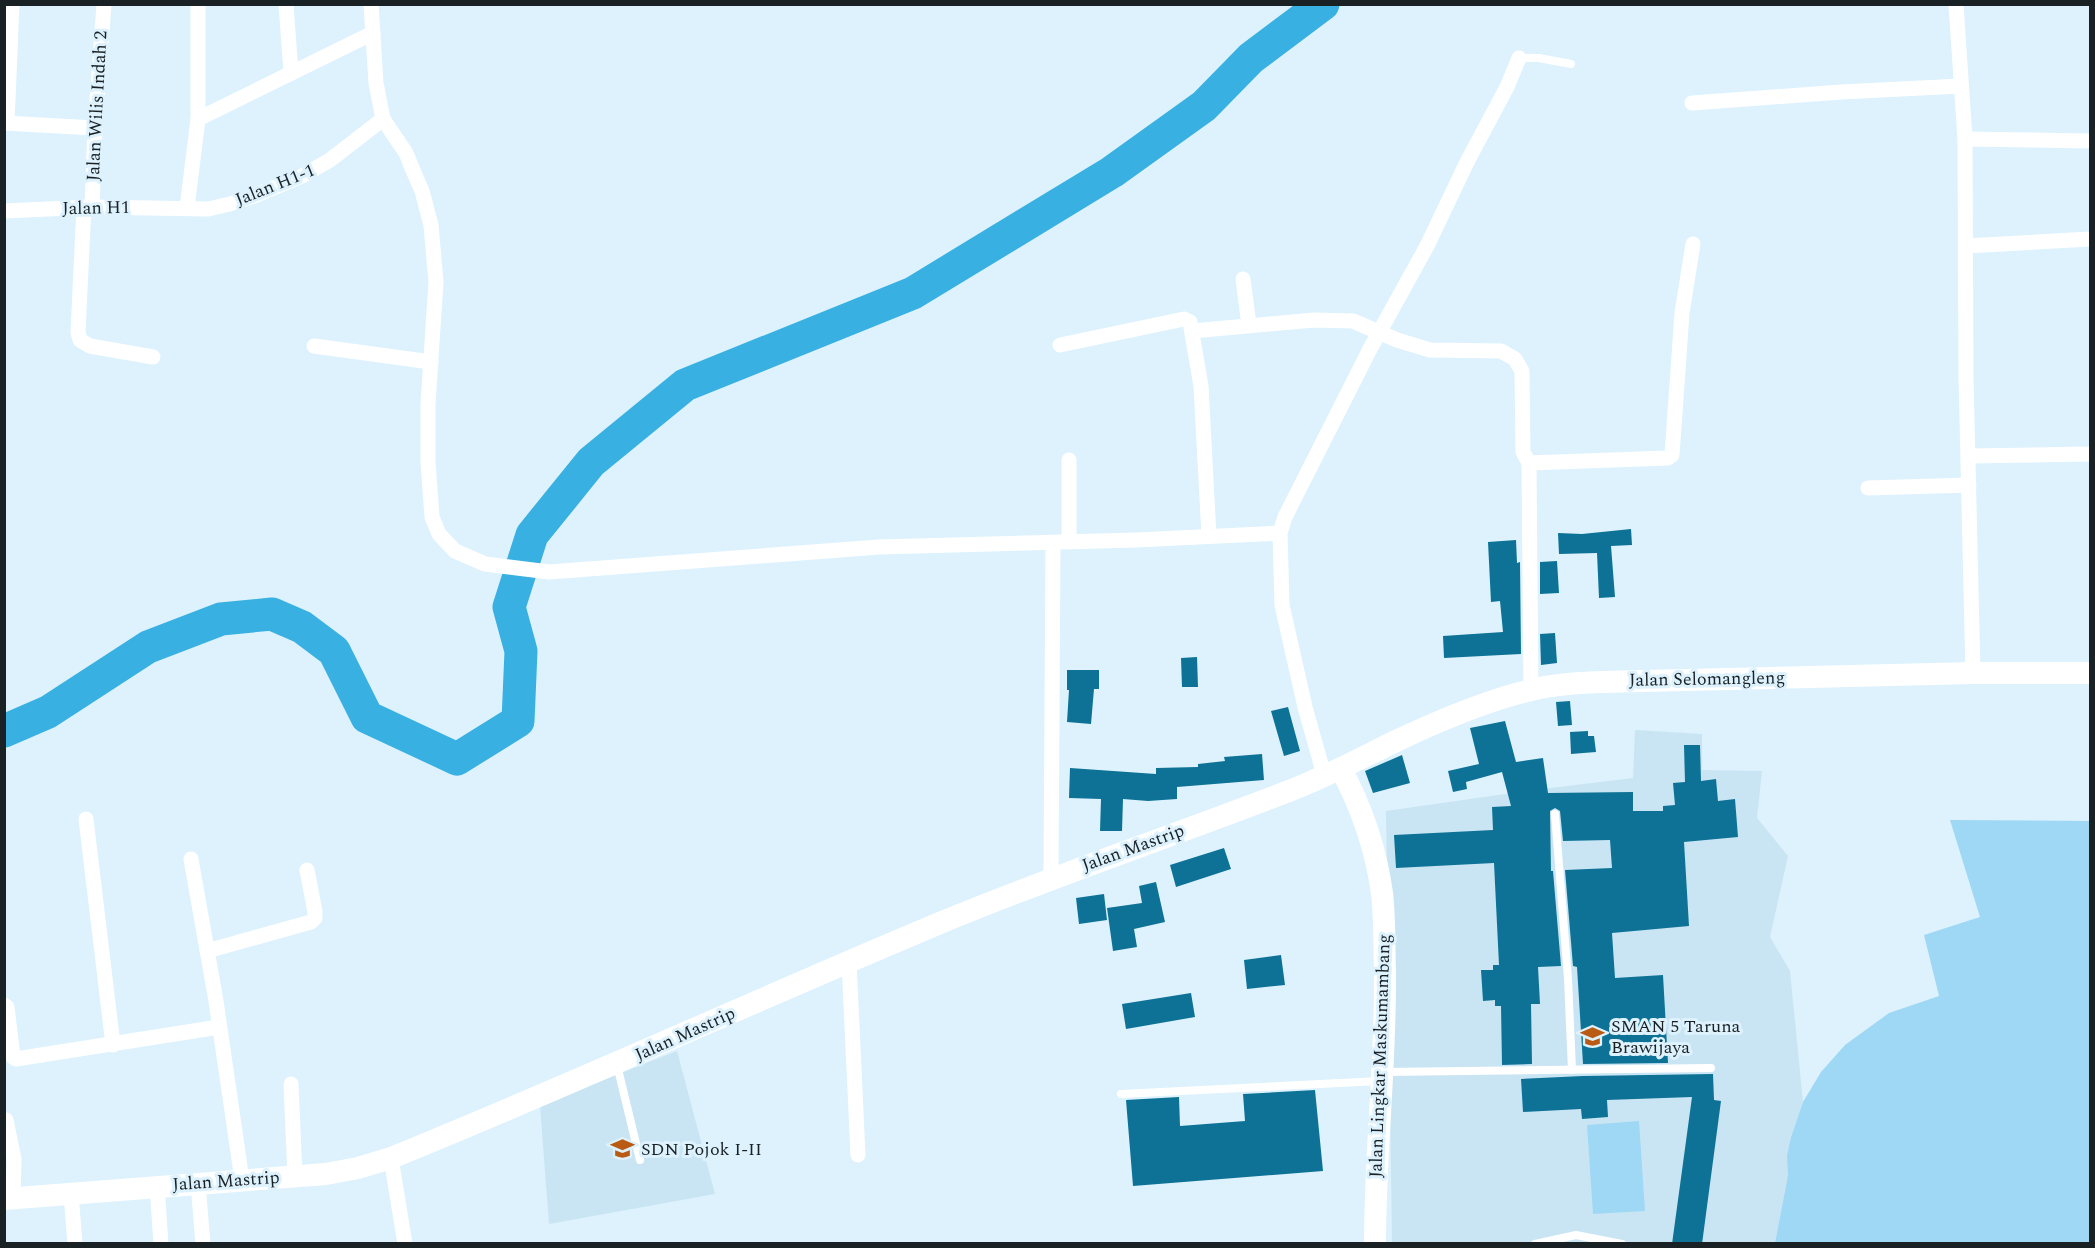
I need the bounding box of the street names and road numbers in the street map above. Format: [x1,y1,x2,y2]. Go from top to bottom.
street label: Jalan Wilis Indah 2 [80,30,114,182]
street label: Jalan H1-1 [231,157,319,213]
street label: Jalan H1 [62,194,130,222]
street label: Jalan Selomangleng [1629,664,1785,694]
street label: Jalan Mastrip [1078,817,1188,879]
street label: Jalan Lingkar Maskumambang [1362,934,1398,1178]
street label: Jalan Mastrip [630,1000,740,1068]
street label: Jalan Mastrip [171,1164,281,1198]

